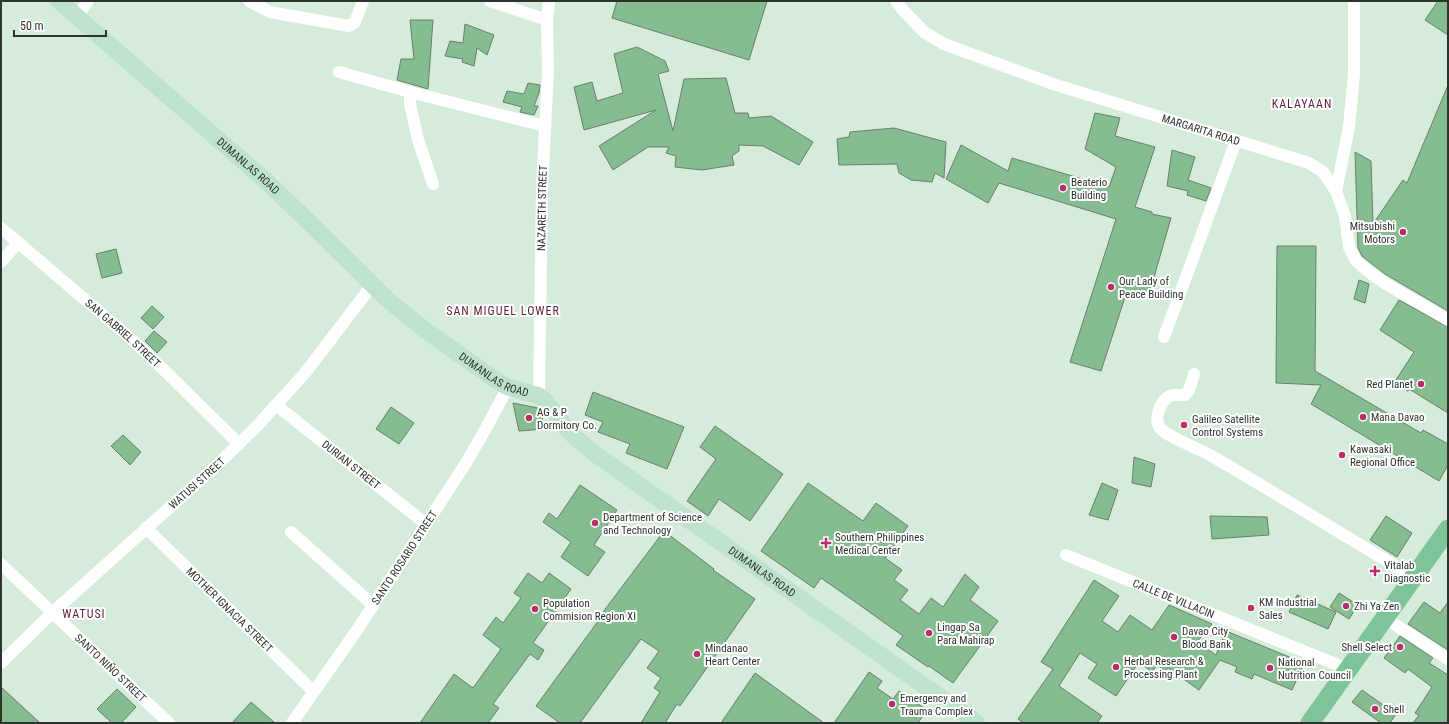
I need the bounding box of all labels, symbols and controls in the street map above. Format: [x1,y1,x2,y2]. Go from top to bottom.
scale bar [14,12,106,38]
text: 50 m [20,19,44,33]
district label: KALAYAAN [1272,97,1332,111]
street label: MARGARITA ROAD [1160,111,1241,148]
street label: DUMANLAS ROAD [214,135,282,197]
street label: NAZARETH STREET [535,164,550,251]
place label: Beaterio Building [1071,176,1108,202]
marker: Beaterio Building [1058,183,1068,193]
place label: Mitsubishi Motors [1350,220,1395,246]
marker: Mitsubishi Motors [1398,227,1408,237]
place label: Our Lady of Peace Building [1119,275,1183,301]
marker: Our Lady of Peace Building [1106,282,1116,292]
street label: SAN GABRIEL STREET [83,296,163,370]
district label: SAN MIGUEL LOWER [446,304,560,318]
street label: DUMANLAS ROAD [456,350,530,399]
place label: Red Planet [1366,378,1413,391]
marker: Red Planet [1416,379,1426,389]
place label: AG & P Dormitory Co. [537,406,597,432]
place label: Mana Davao [1371,411,1425,424]
marker: Mana Davao [1358,412,1368,422]
marker: AG & P Dormitory Co. [524,413,534,423]
place label: Galileo Satellite Control Systems [1192,413,1263,439]
marker: Galileo Satellite Control Systems [1179,420,1189,430]
street label: DURIAN STREET [319,438,383,492]
place label: Kawasaki Regional Office [1350,443,1415,469]
marker: Kawasaki Regional Office [1337,450,1347,460]
street label: WATUSI STREET [166,454,228,512]
street label: SANTO ROSARIO STREET [369,508,440,607]
place label: Department of Science and Technology [603,511,702,537]
marker: Department of Science and Technology [590,518,600,528]
place label: Southern Philippines Medical Center [835,531,924,557]
marker: Southern Philippines Medical Center [820,537,832,549]
street label: DUMANLAS ROAD [726,544,798,600]
place label: Vitalab Diagnostic [1384,559,1430,585]
street label: MOTHER IGNACIA STREET [184,565,276,655]
marker: Vitalab Diagnostic [1369,565,1381,577]
street label: CALLE DE VILLACIN [1131,576,1216,621]
place label: KM Industrial Sales [1259,596,1317,622]
place label: Population Commision Region XI [543,597,636,623]
place label: Zhi Ya Zen [1354,600,1399,613]
marker: Zhi Ya Zen [1341,601,1351,611]
marker: KM Industrial Sales [1246,603,1256,613]
marker: Population Commision Region XI [530,604,540,614]
district label: WATUSI [62,607,106,621]
place label: Lingap Sa Para Mahirap [937,621,994,647]
place label: Davao City Blood Bank [1182,625,1231,651]
marker: Lingap Sa Para Mahirap [924,628,934,638]
street label: SANTO NIÑO STREET [72,631,149,705]
marker: Davao City Blood Bank [1169,632,1179,642]
place label: Shell Select [1341,641,1392,654]
place label: Mindanao Heart Center [705,642,761,668]
marker: Shell Select [1395,642,1405,652]
marker: Mindanao Heart Center [692,649,702,659]
place label: Herbal Research & Processing Plant [1124,655,1204,681]
place label: National Nutrition Council [1278,656,1351,682]
marker: Herbal Research & Processing Plant [1111,662,1121,672]
marker: National Nutrition Council [1265,663,1275,673]
place label: Emergency and Trauma Complex [900,692,973,718]
marker: Emergency and Trauma Complex [887,699,897,709]
place label: Shell [1383,703,1404,716]
marker: Shell [1370,704,1380,714]

